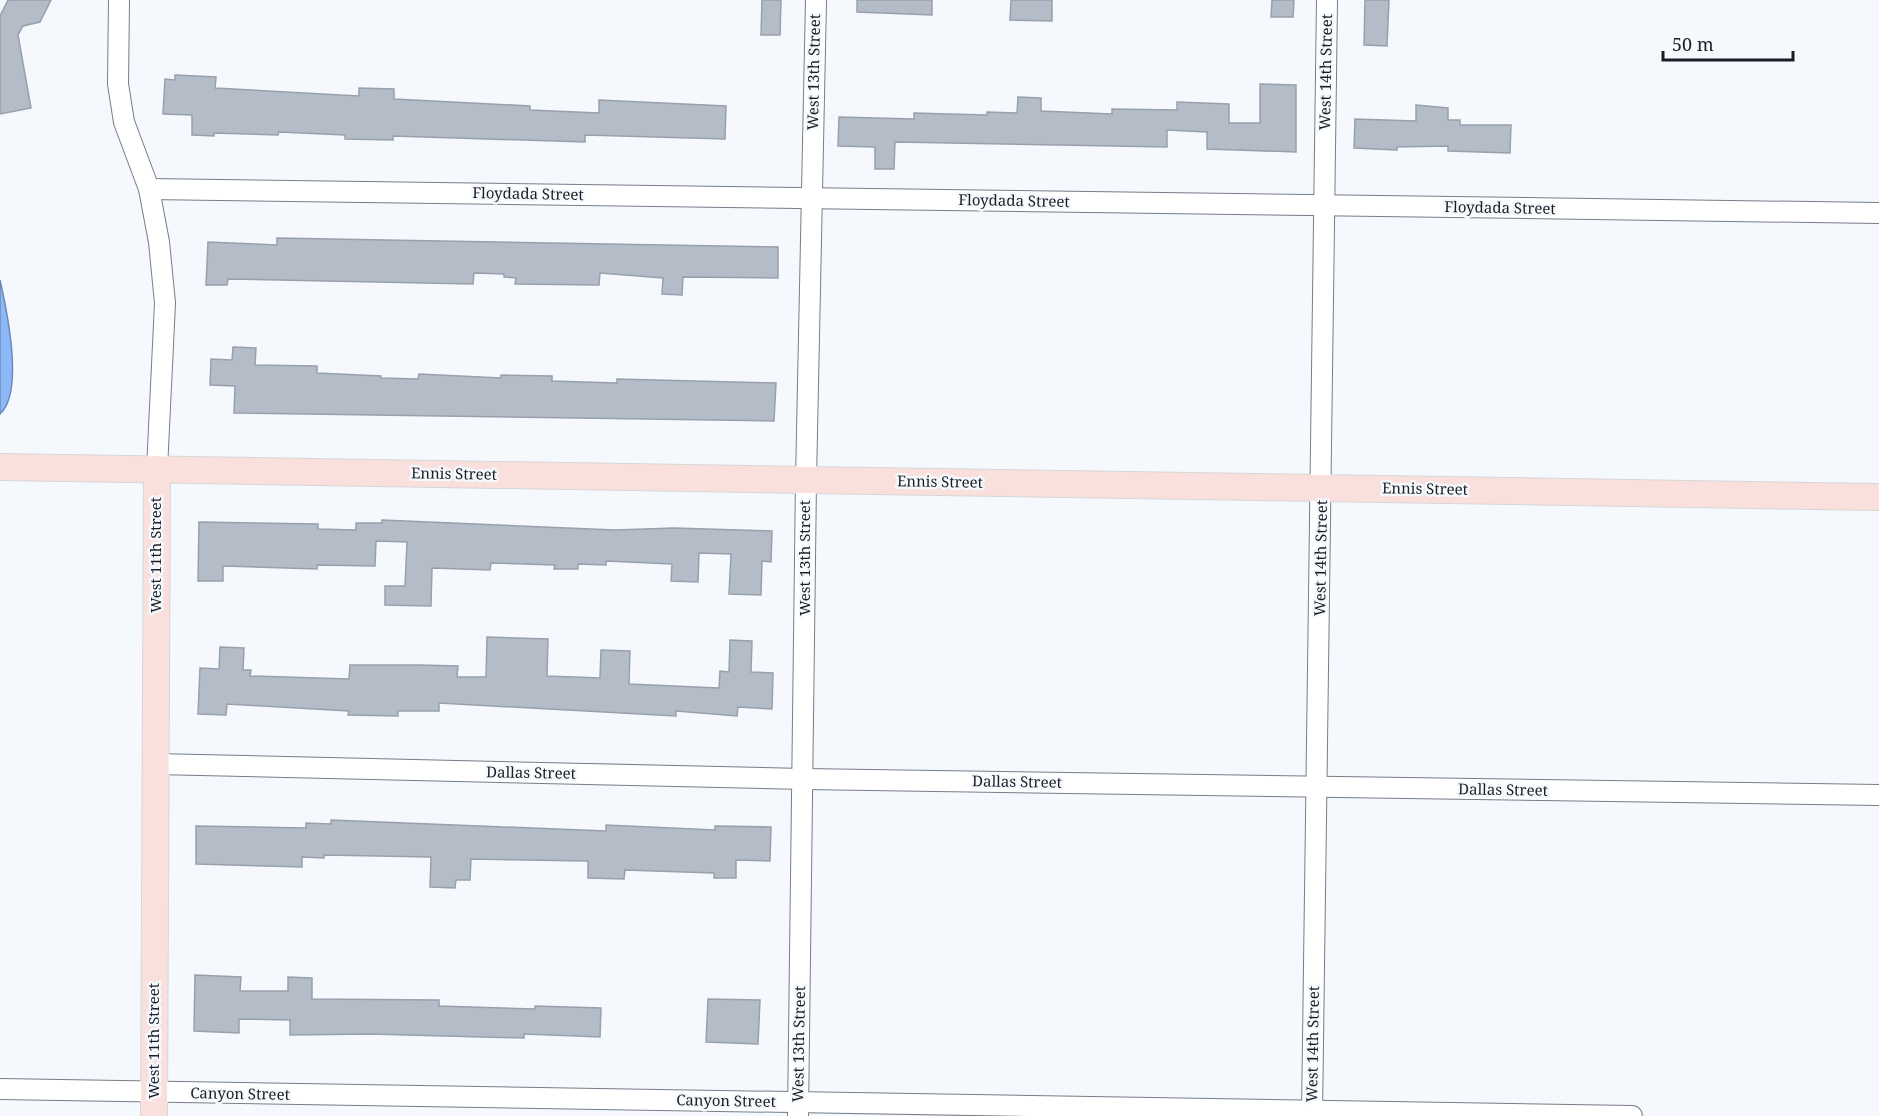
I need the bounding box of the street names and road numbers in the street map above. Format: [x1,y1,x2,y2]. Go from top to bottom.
street label: West 13th Street [802,14,824,130]
street label: West 14th Street [1314,14,1336,130]
street label: Floydada Street [472,182,584,204]
street label: Floydada Street [958,189,1070,211]
street label: Floydada Street [1444,196,1556,218]
street label: Ennis Street [411,462,497,484]
street label: Ennis Street [897,470,983,492]
street label: Ennis Street [1382,477,1468,499]
street label: West 11th Street [145,497,165,613]
street label: West 13th Street [794,500,814,616]
street label: West 14th Street [1309,500,1331,616]
street label: Dallas Street [486,761,576,783]
street label: Dallas Street [972,770,1062,792]
street label: Dallas Street [1458,778,1548,800]
street label: West 11th Street [143,983,163,1099]
street label: West 13th Street [787,986,809,1102]
street label: West 14th Street [1301,986,1323,1102]
street label: Canyon Street [190,1082,290,1104]
street label: Canyon Street [676,1089,776,1111]

